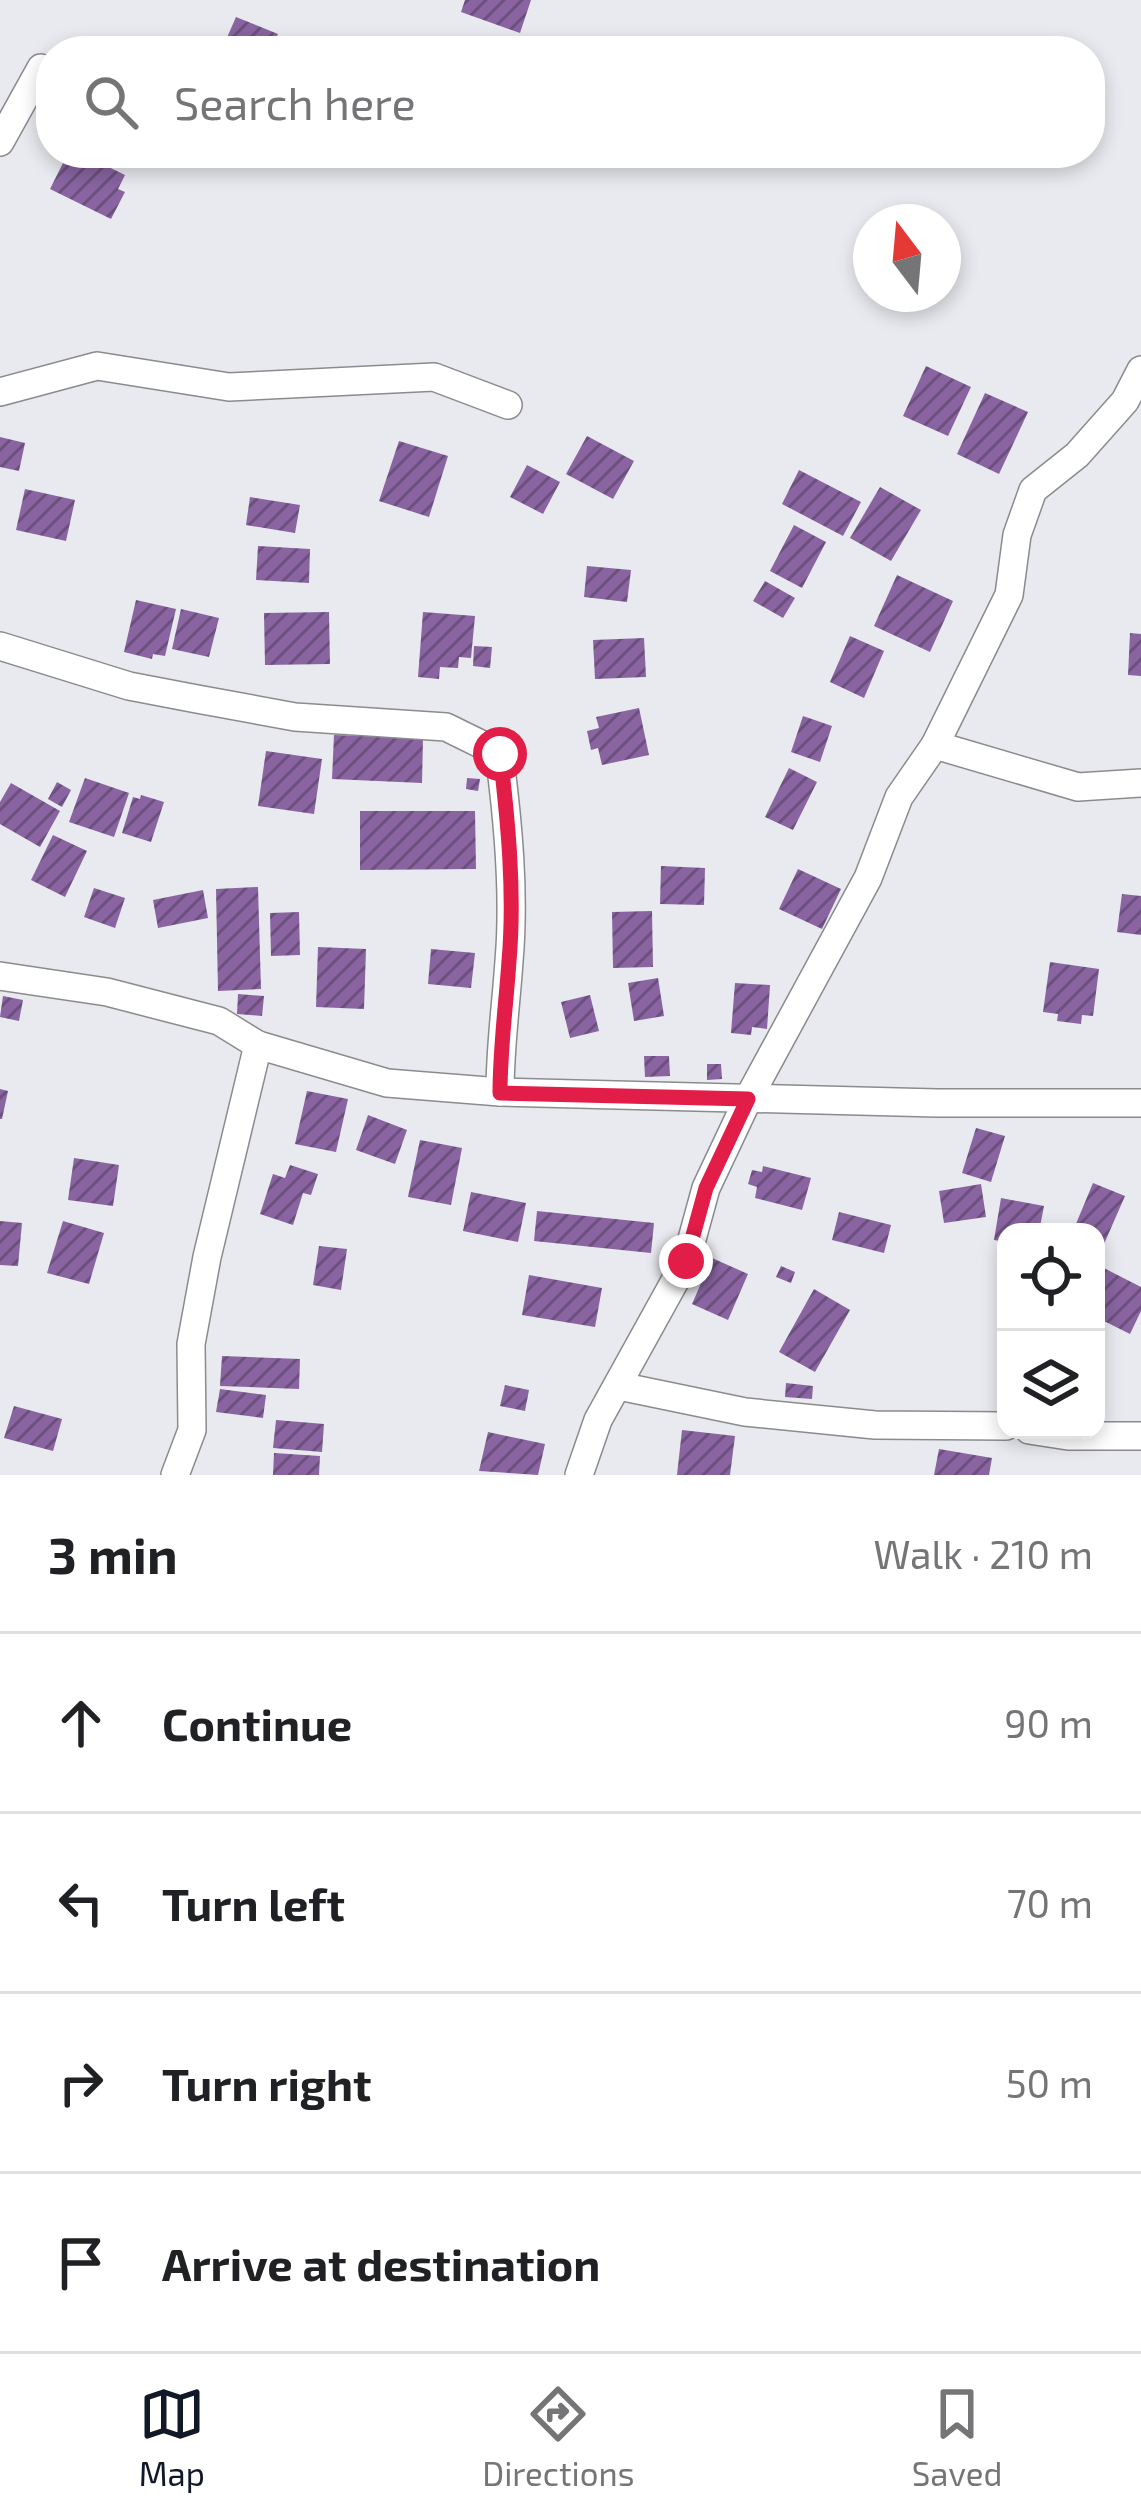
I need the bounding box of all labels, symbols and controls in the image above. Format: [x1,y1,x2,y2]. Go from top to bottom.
search box [36,36,1105,168]
icon: search [78,69,144,135]
text: Search here [174,75,416,129]
north arrow [853,204,961,312]
route start [473,727,527,781]
map controls [997,1223,1105,1439]
button: locate [997,1223,1105,1331]
route end [659,1234,713,1288]
button: layers [997,1331,1105,1439]
text: 3 min [48,1523,178,1584]
text: Walk · 210 m [874,1530,1093,1577]
icon: ahead [48,1690,114,1756]
text: Continue [162,1696,352,1750]
text: 90 m [1004,1699,1093,1746]
icon: left [48,1870,114,1936]
text: Turn left [162,1876,345,1930]
text: 70 m [1007,1879,1093,1926]
icon: right [48,2050,114,2116]
text: Turn right [162,2056,371,2110]
text: 50 m [1006,2059,1093,2106]
icon: arrive [48,2230,114,2296]
text: Arrive at destination [162,2236,600,2290]
tab: Map [139,2381,205,2493]
tab: Directions [482,2381,634,2493]
tab: Saved [912,2381,1002,2493]

